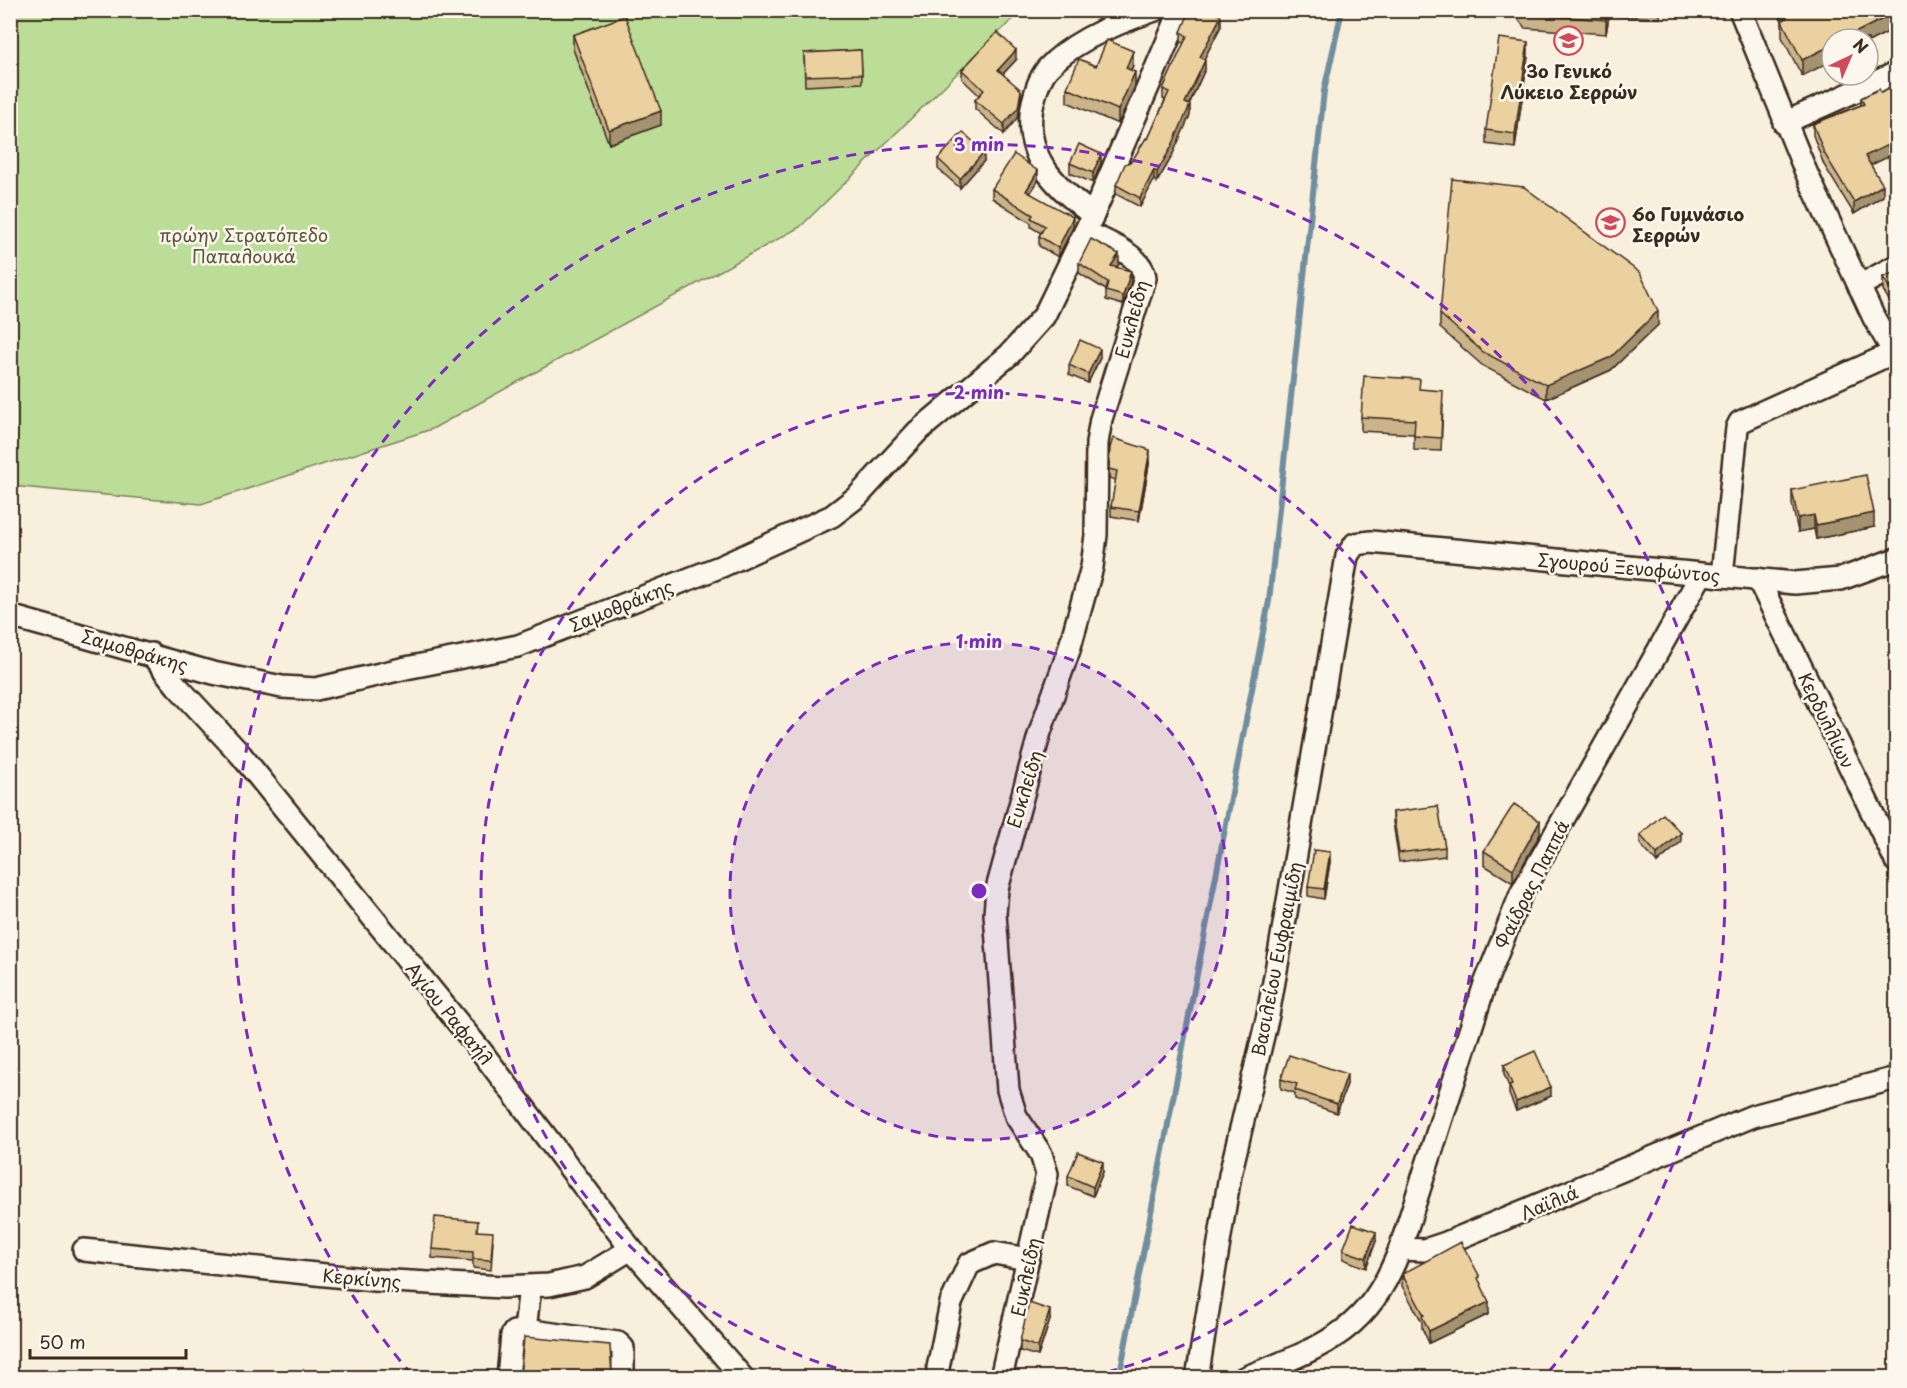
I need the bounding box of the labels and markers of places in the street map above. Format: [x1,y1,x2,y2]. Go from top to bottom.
school or university icon: 3ο Γενικό Λύκειο Σερρών [1553,25,1585,57]
place label: 3ο Γενικό Λύκειο Σερρών [1500,57,1638,105]
place label: 6ο Γυμνάσιο Σερρών [1632,200,1745,248]
school or university icon: 6ο Γυμνάσιο Σερρών [1595,207,1627,239]
centre of rings [969,881,989,901]

